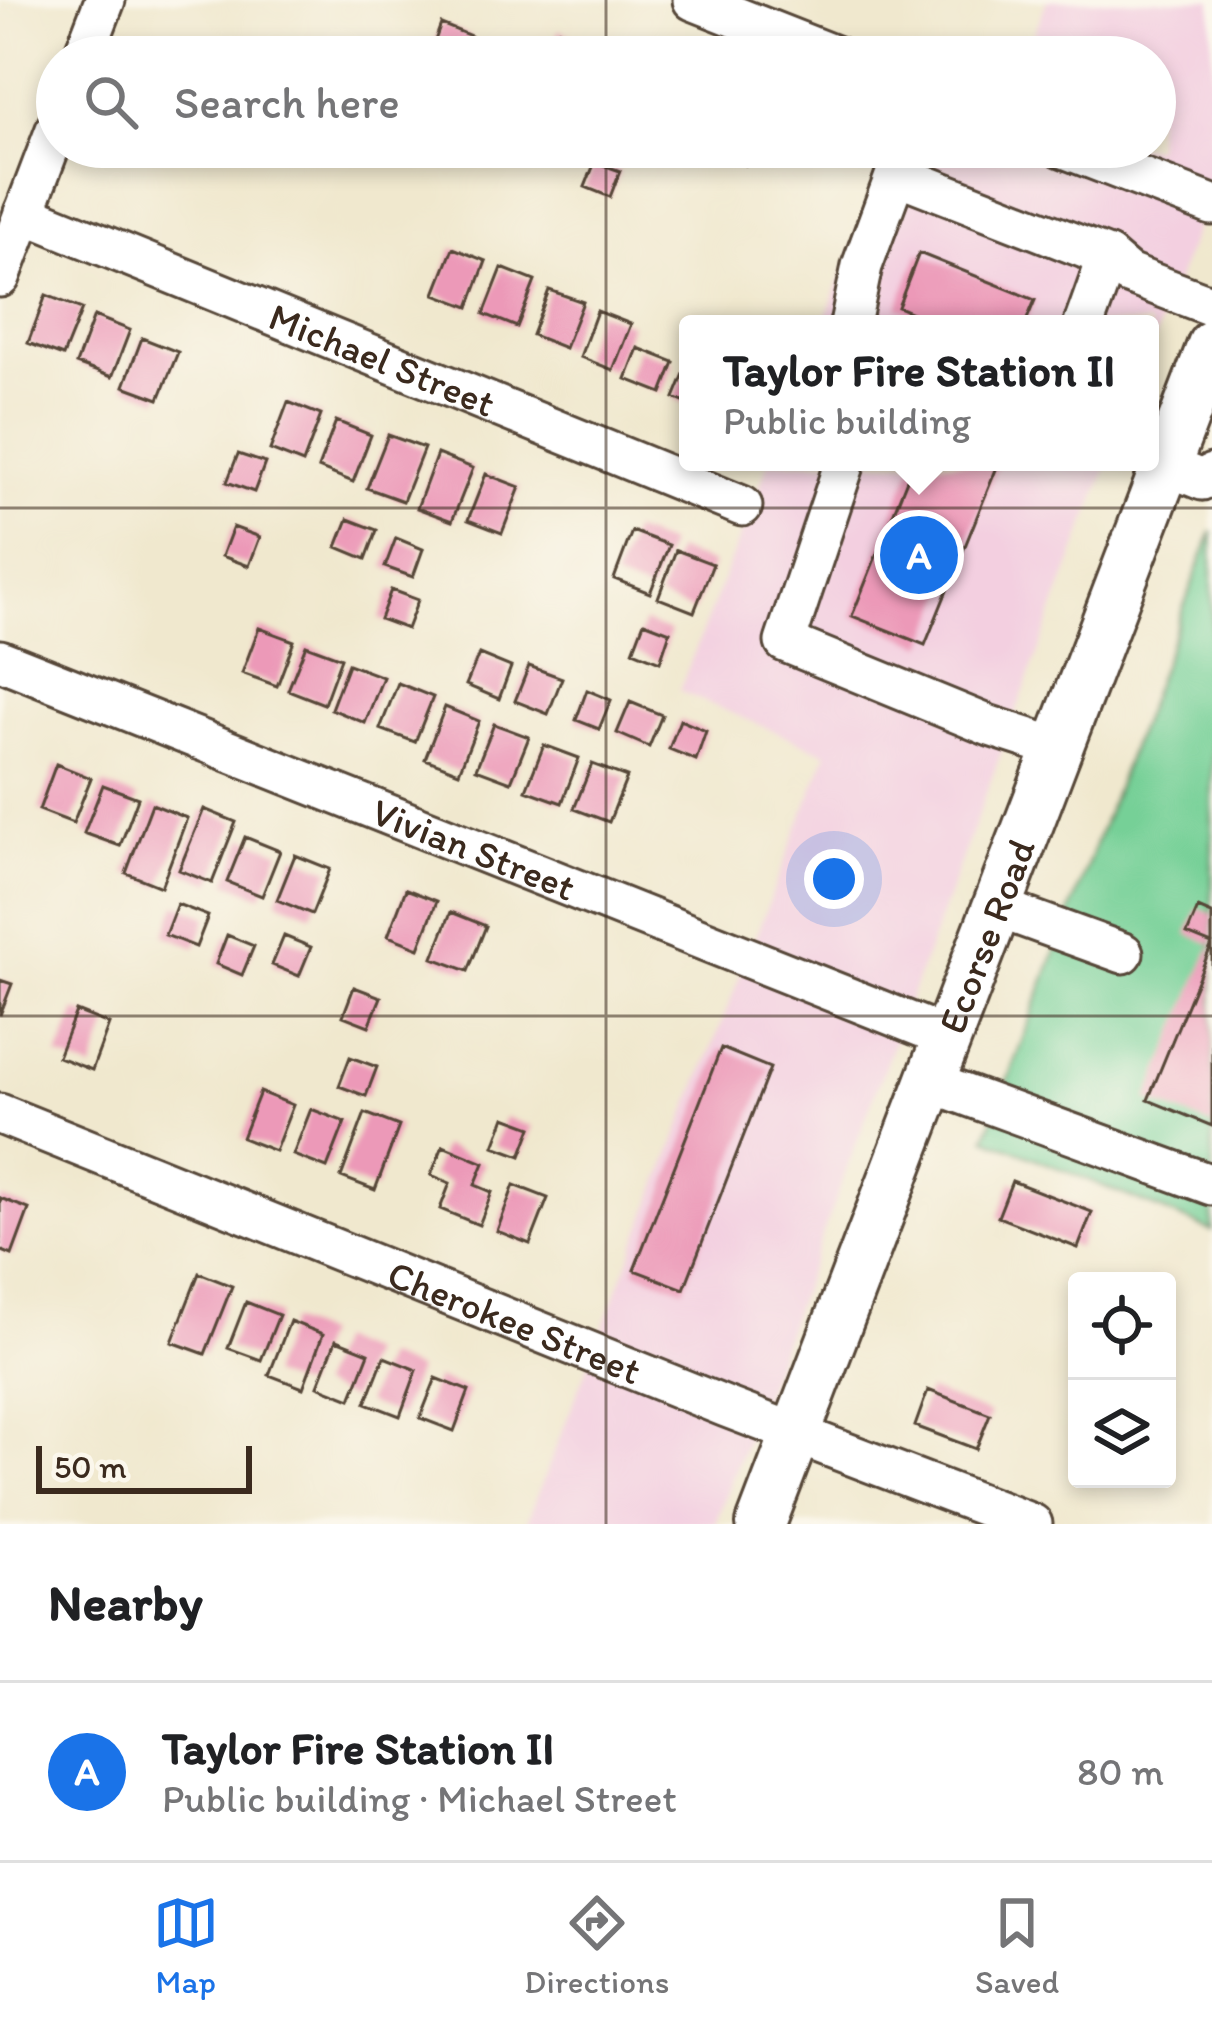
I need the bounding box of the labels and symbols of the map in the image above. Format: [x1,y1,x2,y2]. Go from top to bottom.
street label: Michael Street [262,292,502,426]
pin: A [880,510,958,600]
street label: Vivian Street [365,787,582,910]
street label: Ecorse Road [928,831,1045,1040]
your location [804,849,864,909]
street label: Cherokee Street [381,1250,648,1394]
scale bar [36,1440,252,1493]

